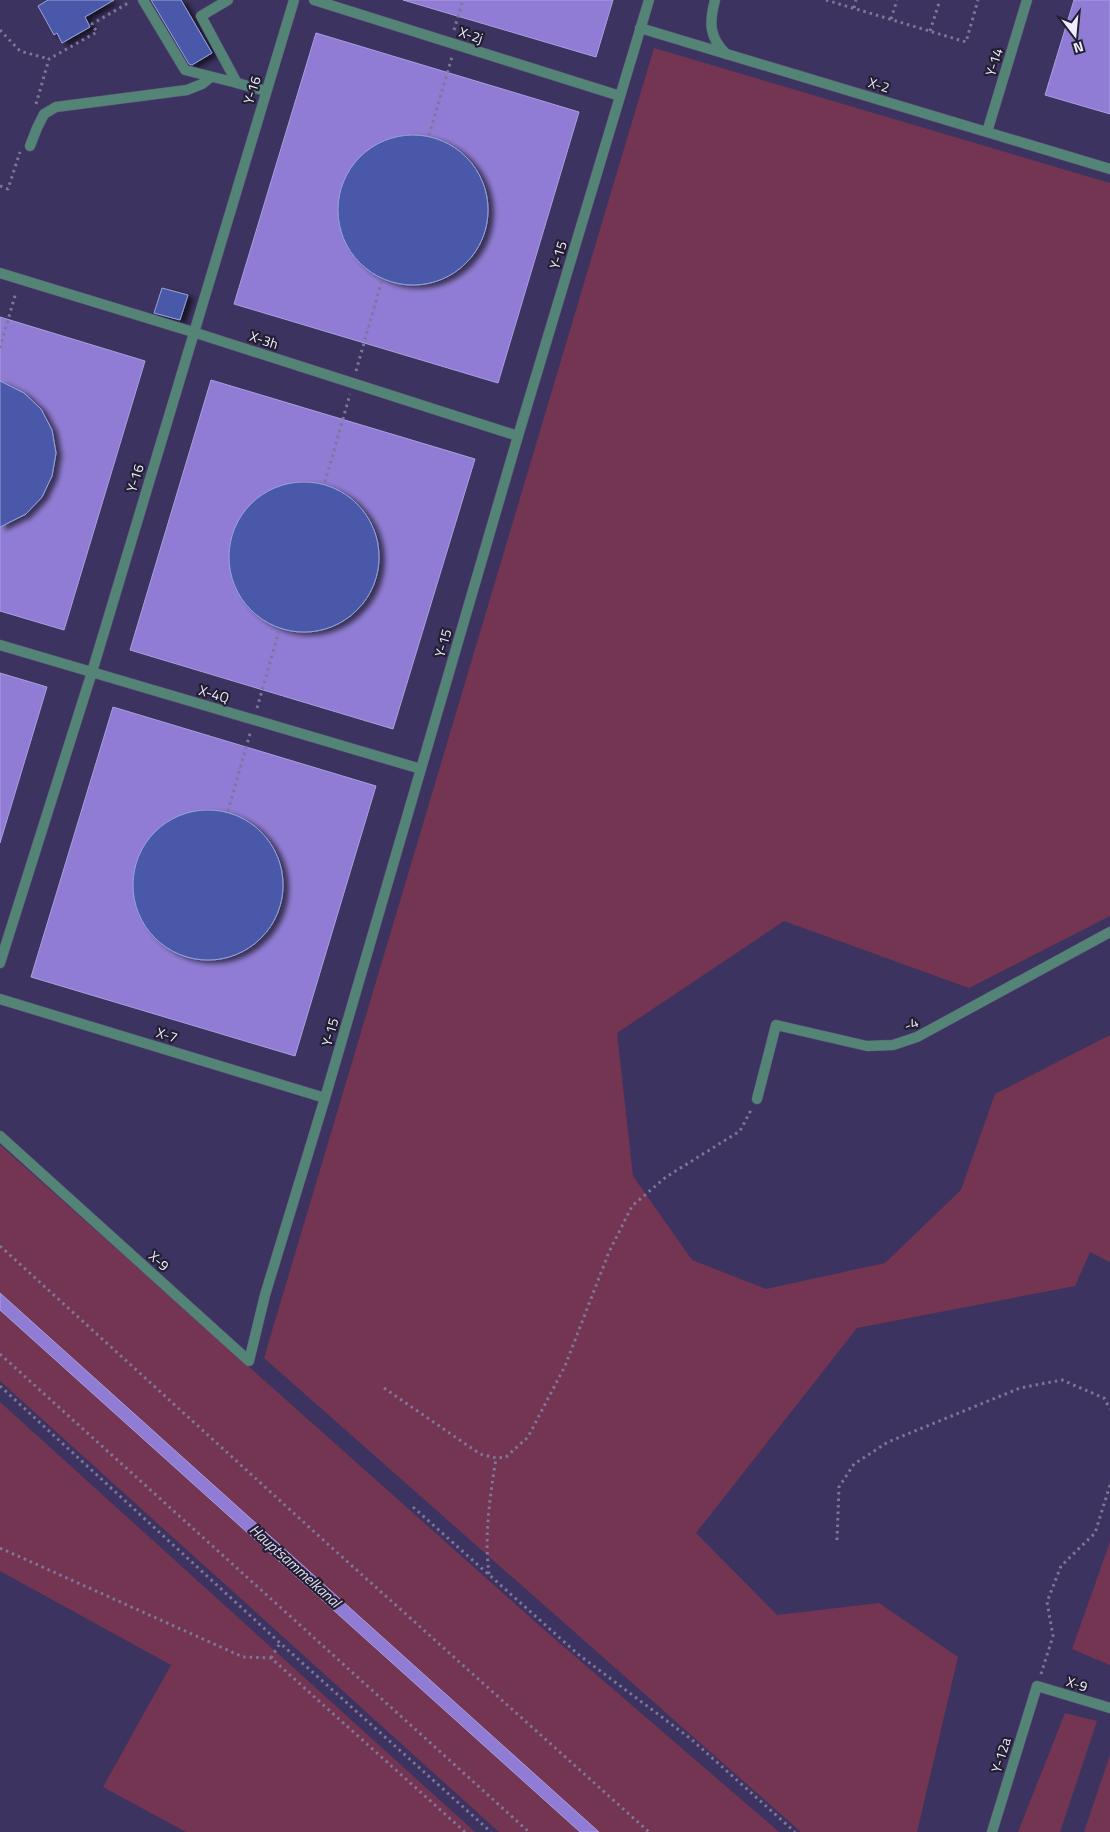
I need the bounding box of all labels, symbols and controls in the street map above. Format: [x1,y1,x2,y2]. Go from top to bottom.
north arrow [1050,10,1100,60]
street label: X-2j [456,21,486,48]
text: N [1071,37,1086,59]
street label: Y-14 [979,45,1008,78]
street label: X-2 [866,71,892,98]
street label: Y-16 [237,73,266,106]
street label: Y-15 [543,238,572,271]
street label: X-3h [247,325,281,354]
street label: Y-16 [120,461,149,494]
street label: Y-15 [429,626,457,659]
street label: X-4Q [197,679,232,708]
street label: -4 [900,1011,921,1036]
street label: Y-15 [316,1015,344,1048]
street label: X-7 [154,1021,180,1048]
street label: X-9 [144,1246,174,1276]
water label: Hauptsammelkanal [245,1518,347,1614]
street label: X-9 [1064,1670,1091,1697]
street label: Y-12a [985,1735,1016,1775]

